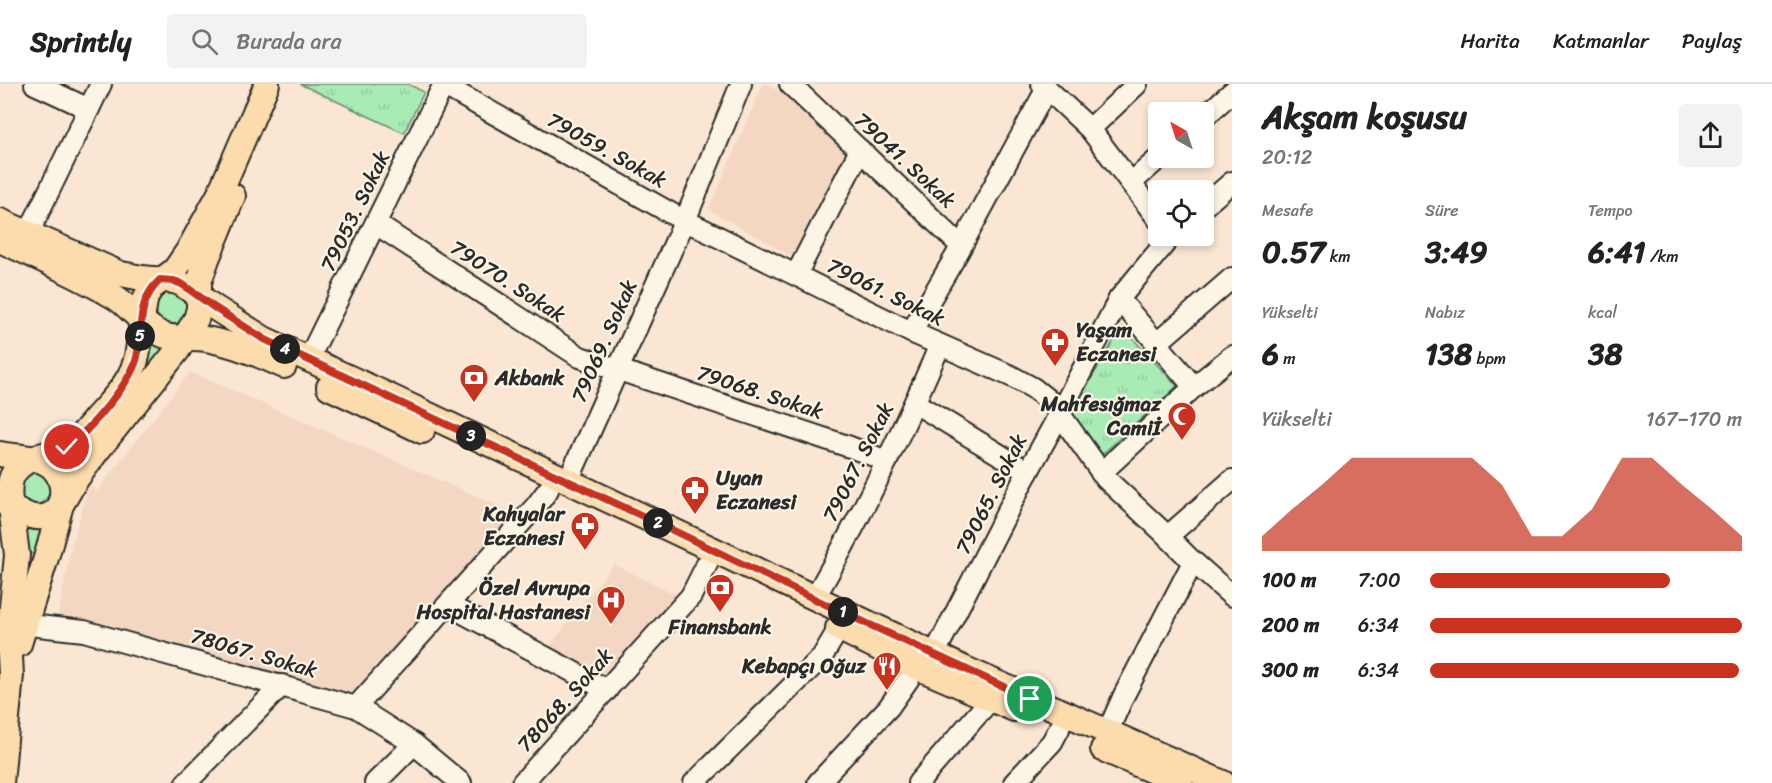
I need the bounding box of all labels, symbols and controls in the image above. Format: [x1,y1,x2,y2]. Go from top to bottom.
search box [167,14,587,68]
text: Sprintly [30,17,131,66]
text: Burada ara [236,22,342,61]
text: Harita [1460,22,1520,60]
text: Katmanlar [1553,22,1649,60]
text: Paylaş [1682,22,1742,60]
icon: search [188,25,221,58]
text: Akşam koşusu [1262,88,1467,146]
street label: 79059. Sokak [540,101,674,199]
street label: 79041. Sokak [845,102,965,218]
north arrow [1148,102,1214,168]
map controls [1148,102,1214,246]
button: share [1679,104,1742,167]
text: 20:12 [1262,140,1312,175]
street label: 79053. Sokak [309,144,401,278]
button: locate [1148,180,1214,246]
text: Mesafe [1262,196,1313,225]
text: Süre [1425,196,1458,225]
text: Tempo [1588,196,1633,225]
text: 0.57 [1262,225,1325,279]
text: 3:49 [1425,225,1488,279]
text: 6:41 [1588,225,1646,279]
street label: 79070. Sokak [442,229,574,333]
text: km [1325,242,1350,271]
text: /km [1646,242,1679,271]
street label: 79061. Sokak [820,247,952,337]
street label: 79069. Sokak [560,273,648,409]
text: Yükselti [1262,298,1318,327]
text: Nabız [1425,298,1465,327]
text: kcal [1588,298,1617,327]
place label: Yaşam Eczanesi [1076,311,1158,373]
pin: 5 [125,321,155,351]
text: 5 [135,321,145,350]
pharmacy icon: Yaşam Eczanesi [1039,326,1071,368]
text: 6 [1262,327,1279,381]
text: 138 [1425,327,1472,381]
text: 38 [1588,327,1623,381]
pin: 4 [270,334,300,364]
text: 4 [280,334,290,363]
text: m [1279,344,1296,373]
text: bpm [1472,344,1506,373]
street label: 79068. Sokak [692,354,828,430]
place label: Akbank [494,359,565,397]
bank icon: Akbank [458,362,490,404]
place label: Mahfesığmaz Camiİ [1040,385,1163,447]
street label: 79067. Sokak [811,395,905,529]
mosque icon: Mahfesığmaz Camiİ [1166,400,1198,442]
text: Yükselti [1262,402,1332,437]
text: 167–170 m [1646,402,1742,437]
pin [41,421,92,472]
pin: 3 [456,421,486,451]
text: 3 [467,421,475,450]
street label: 79065. Sokak [944,427,1038,561]
icon: check [50,430,83,463]
place label: Uyan Eczanesi [716,459,798,521]
pharmacy icon: Uyan Eczanesi [679,474,711,516]
place label: Kahyalar Eczanesi [482,495,566,557]
pin: 2 [643,508,673,538]
text: 2 [653,508,663,537]
pharmacy icon: Kahyalar Eczanesi [569,510,601,552]
text: 100 m [1262,563,1316,598]
text: 7:00 [1358,563,1401,598]
place label: Özel Avrupa Hospital Hastanesi [415,569,591,631]
bank icon: Finansbank [704,572,736,614]
hospital icon: Özel Avrupa Hospital Hastanesi [595,584,627,626]
pin: 1 [828,597,858,627]
text: 1 [840,597,846,626]
place label: Finansbank [667,608,772,646]
text: 200 m [1262,608,1319,643]
text: 6:34 [1358,608,1399,643]
street label: 78067. Sokak [186,617,322,689]
street label: 78068. Sokak [507,639,623,761]
place label: Kebapçı Oğuz [741,647,867,685]
restaurant icon: Kebapçı Oğuz [871,650,903,692]
text: 300 m [1262,653,1319,688]
text: 6:34 [1358,653,1399,688]
pin [1004,673,1055,724]
icon: arrive [1013,682,1046,715]

